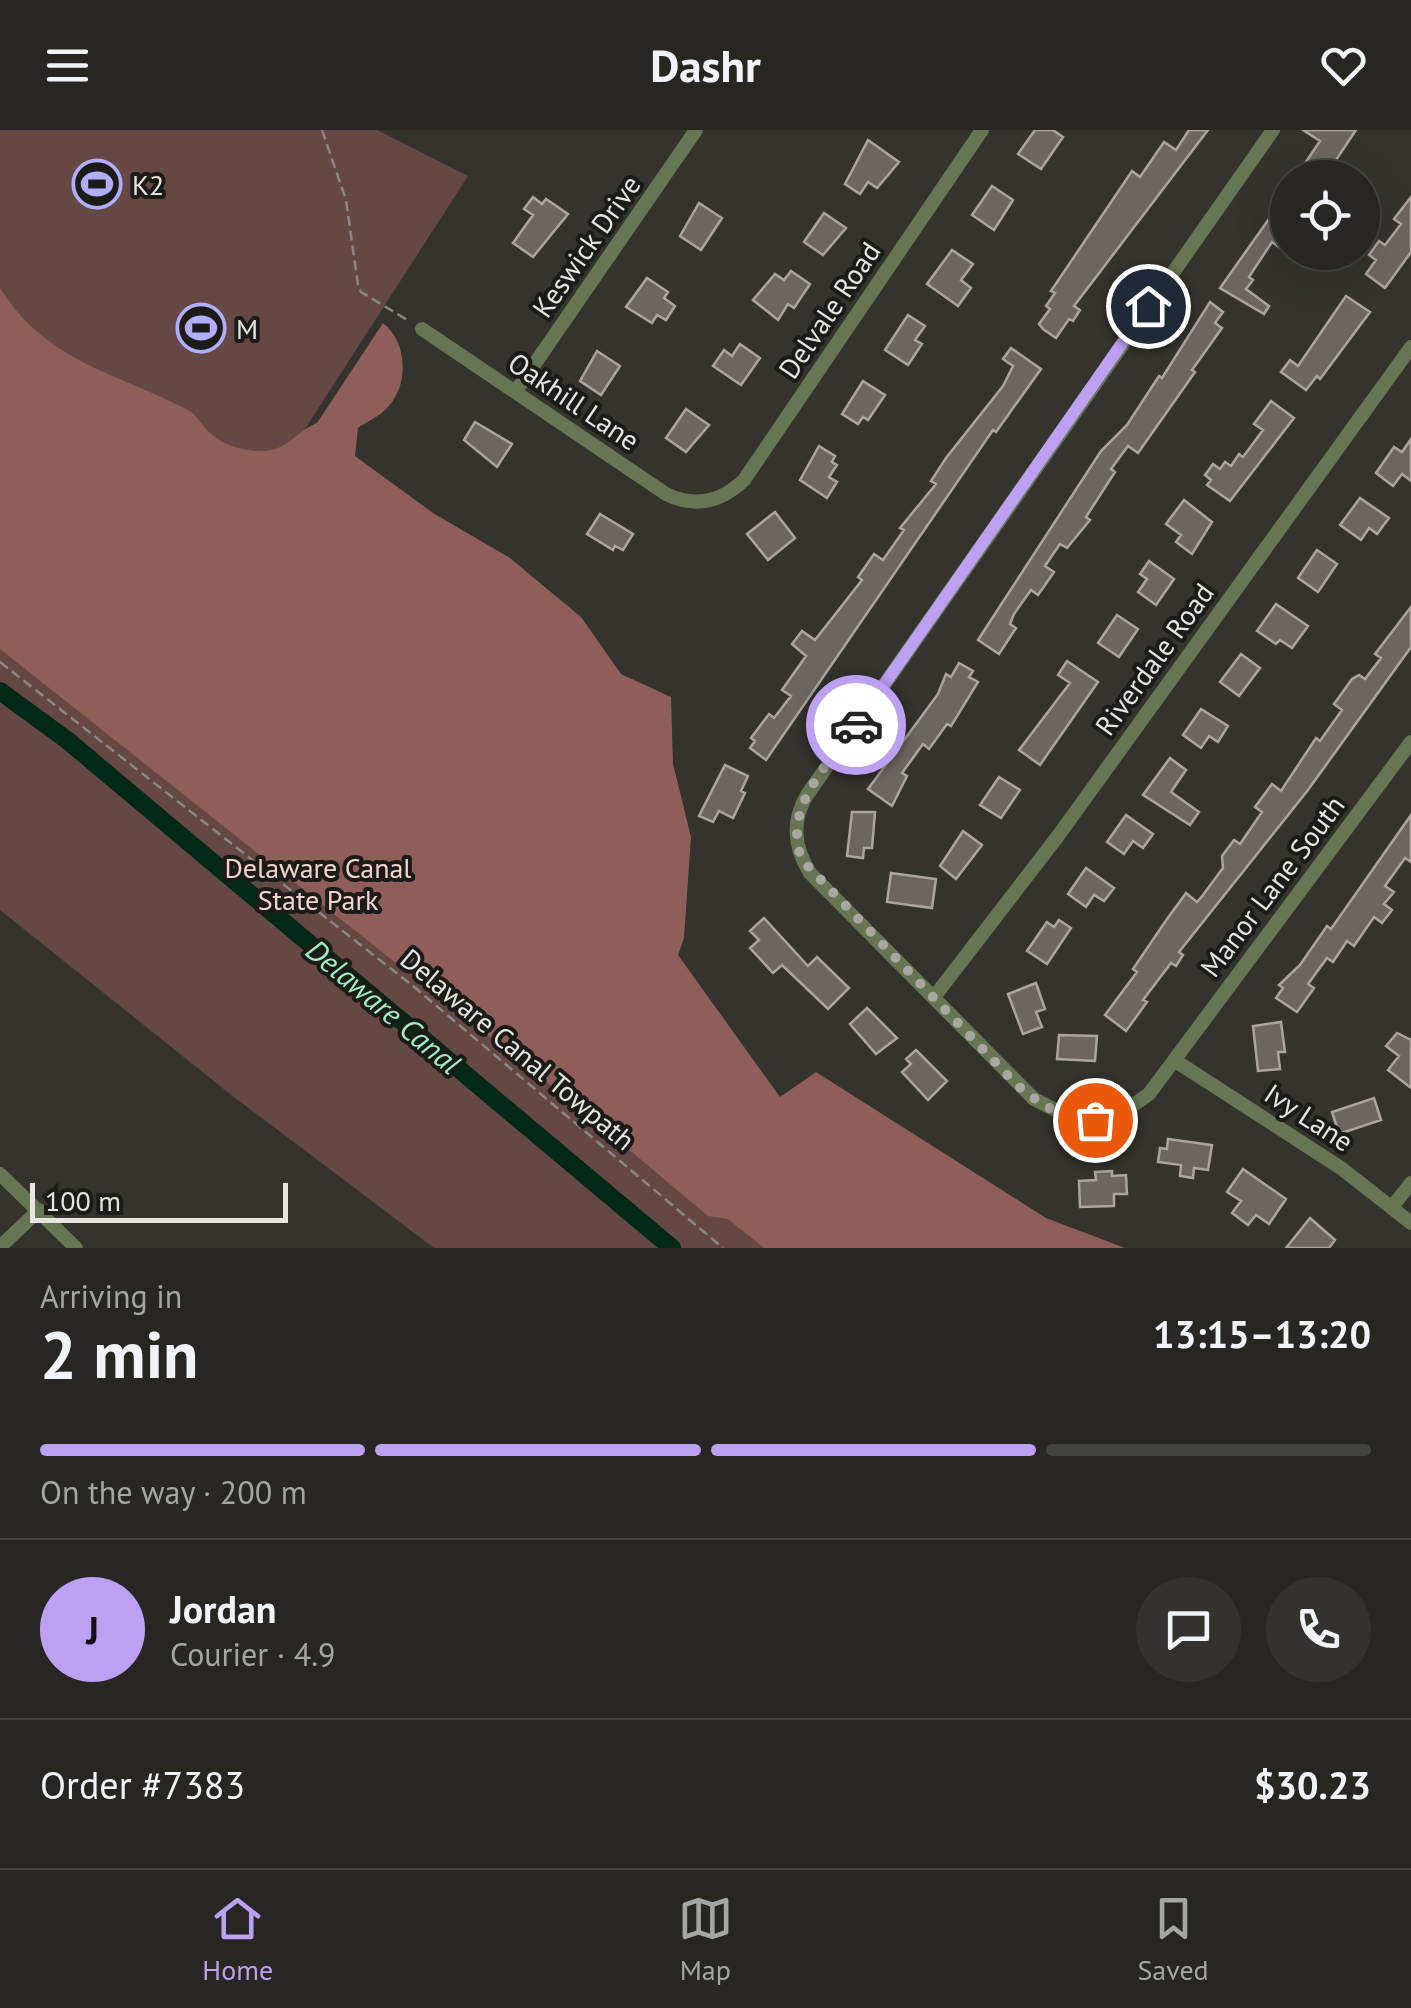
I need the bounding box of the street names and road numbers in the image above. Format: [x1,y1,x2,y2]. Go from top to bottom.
street label: Keswick Drive [523,168,649,324]
street label: Delvale Road [770,234,888,386]
street label: Oakhill Lane [501,344,647,458]
street label: Riverdale Road [1086,576,1222,742]
street label: Manor Lane South [1192,788,1352,984]
street label: Delaware Canal Towpath [393,940,643,1158]
street label: Ivy Lane [1258,1075,1360,1159]

